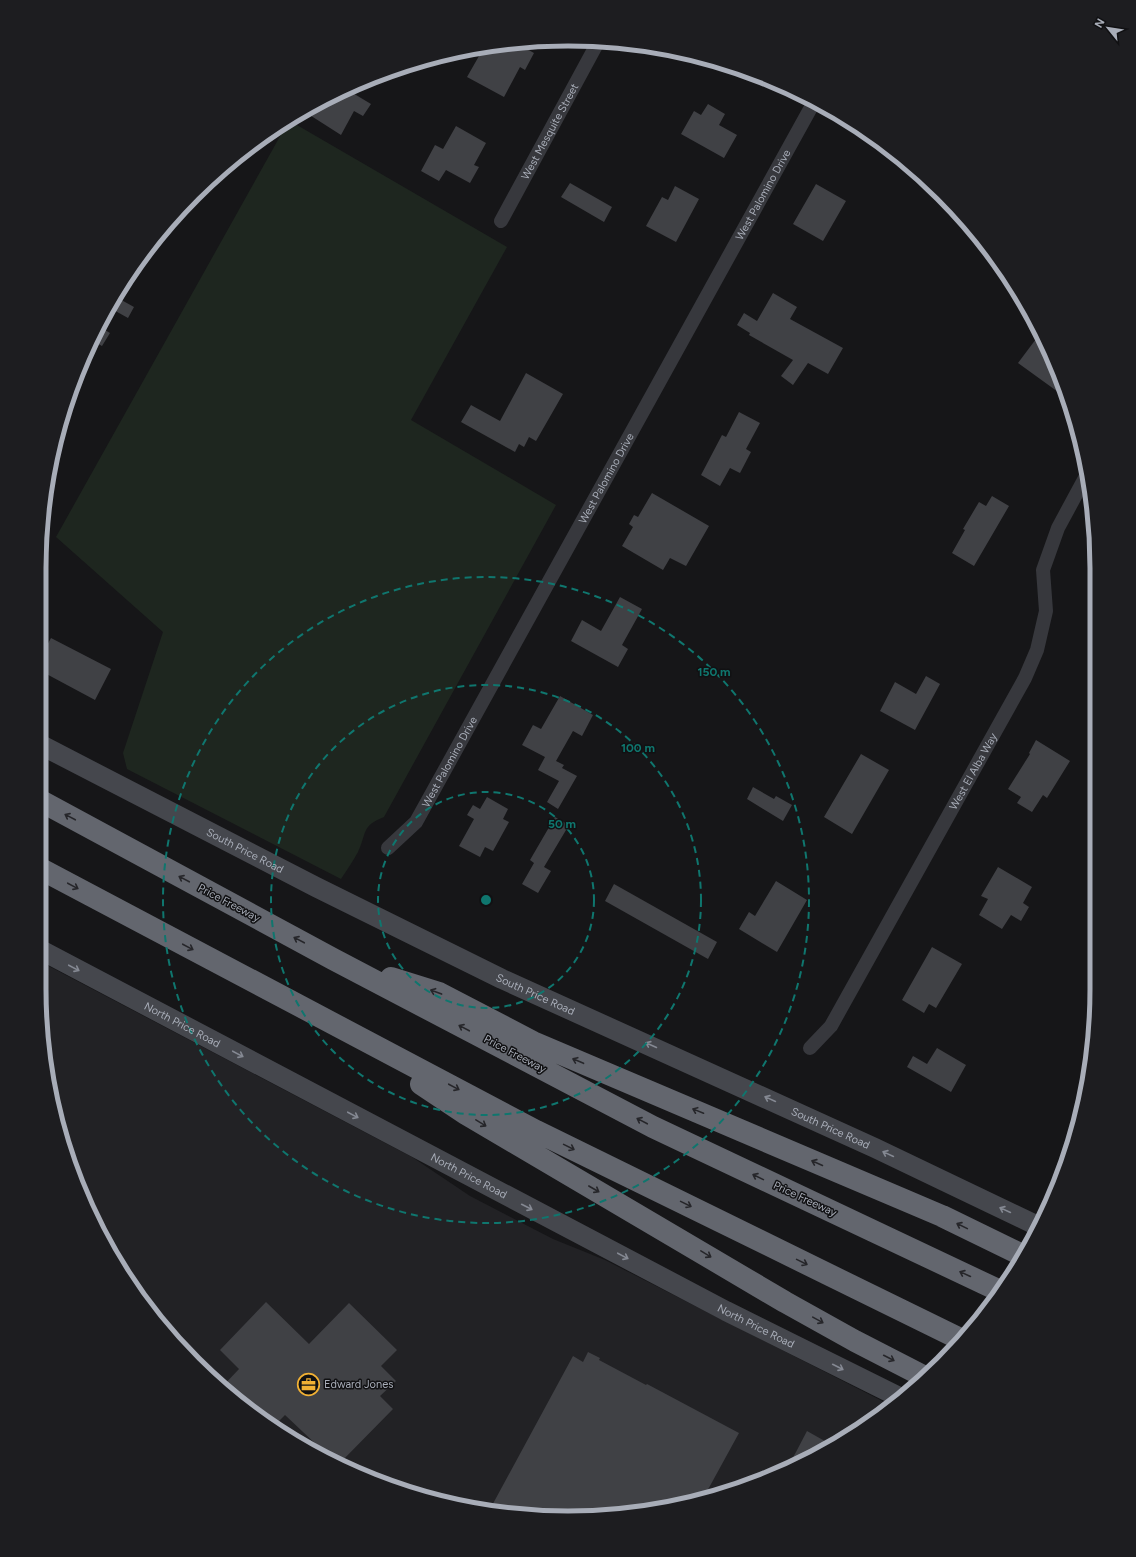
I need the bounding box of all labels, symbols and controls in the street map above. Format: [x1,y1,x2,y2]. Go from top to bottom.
north arrow [1088,8,1128,48]
text: N [1092,16,1108,30]
street label: West Mesquite Street [518,81,581,182]
street label: West Palomino Drive [733,147,793,242]
street label: West Palomino Drive [576,431,636,526]
text: 150 m [697,665,731,679]
street label: West Palomino Drive [419,714,480,809]
street label: West El Alba Way [946,730,1000,812]
text: 100 m [621,741,655,755]
one-way arrow [64,812,76,820]
text: 50 m [548,817,576,831]
street label: South Price Road [204,825,286,876]
one-way arrow [178,874,190,882]
street label: Price Freeway [196,881,262,925]
one-way arrow [67,883,79,891]
centre of rings [479,893,493,907]
one-way arrow [293,936,305,944]
one-way arrow [182,944,194,951]
one-way arrow [67,964,79,972]
street label: South Price Road [494,971,577,1018]
one-way arrow [430,988,442,996]
street label: North Price Road [142,999,223,1050]
one-way arrow [459,1023,471,1031]
street label: Price Freeway [482,1032,548,1076]
one-way arrow [646,1041,658,1049]
one-way arrow [232,1051,244,1059]
one-way arrow [572,1057,584,1064]
one-way arrow [447,1084,459,1092]
one-way arrow [764,1095,776,1103]
street label: South Price Road [789,1104,872,1151]
one-way arrow [692,1106,704,1114]
one-way arrow [347,1112,359,1119]
one-way arrow [636,1116,648,1124]
one-way arrow [475,1119,487,1127]
one-way arrow [563,1144,575,1151]
street label: North Price Road [429,1150,509,1201]
one-way arrow [882,1150,894,1157]
one-way arrow [811,1158,823,1166]
one-way arrow [753,1173,765,1180]
street label: Price Freeway [771,1179,839,1219]
one-way arrow [587,1185,599,1193]
one-way arrow [679,1201,691,1209]
one-way arrow [521,1203,533,1211]
one-way arrow [999,1206,1011,1213]
one-way arrow [956,1222,968,1229]
one-way arrow [700,1251,712,1259]
one-way arrow [617,1253,629,1260]
one-way arrow [796,1259,808,1266]
one-way arrow [959,1270,971,1277]
street label: North Price Road [715,1301,797,1350]
one-way arrow [812,1317,824,1325]
one-way arrow [883,1355,895,1362]
one-way arrow [832,1364,844,1371]
office icon: Edward Jones [295,1371,321,1397]
place label: Edward Jones [324,1378,393,1391]

